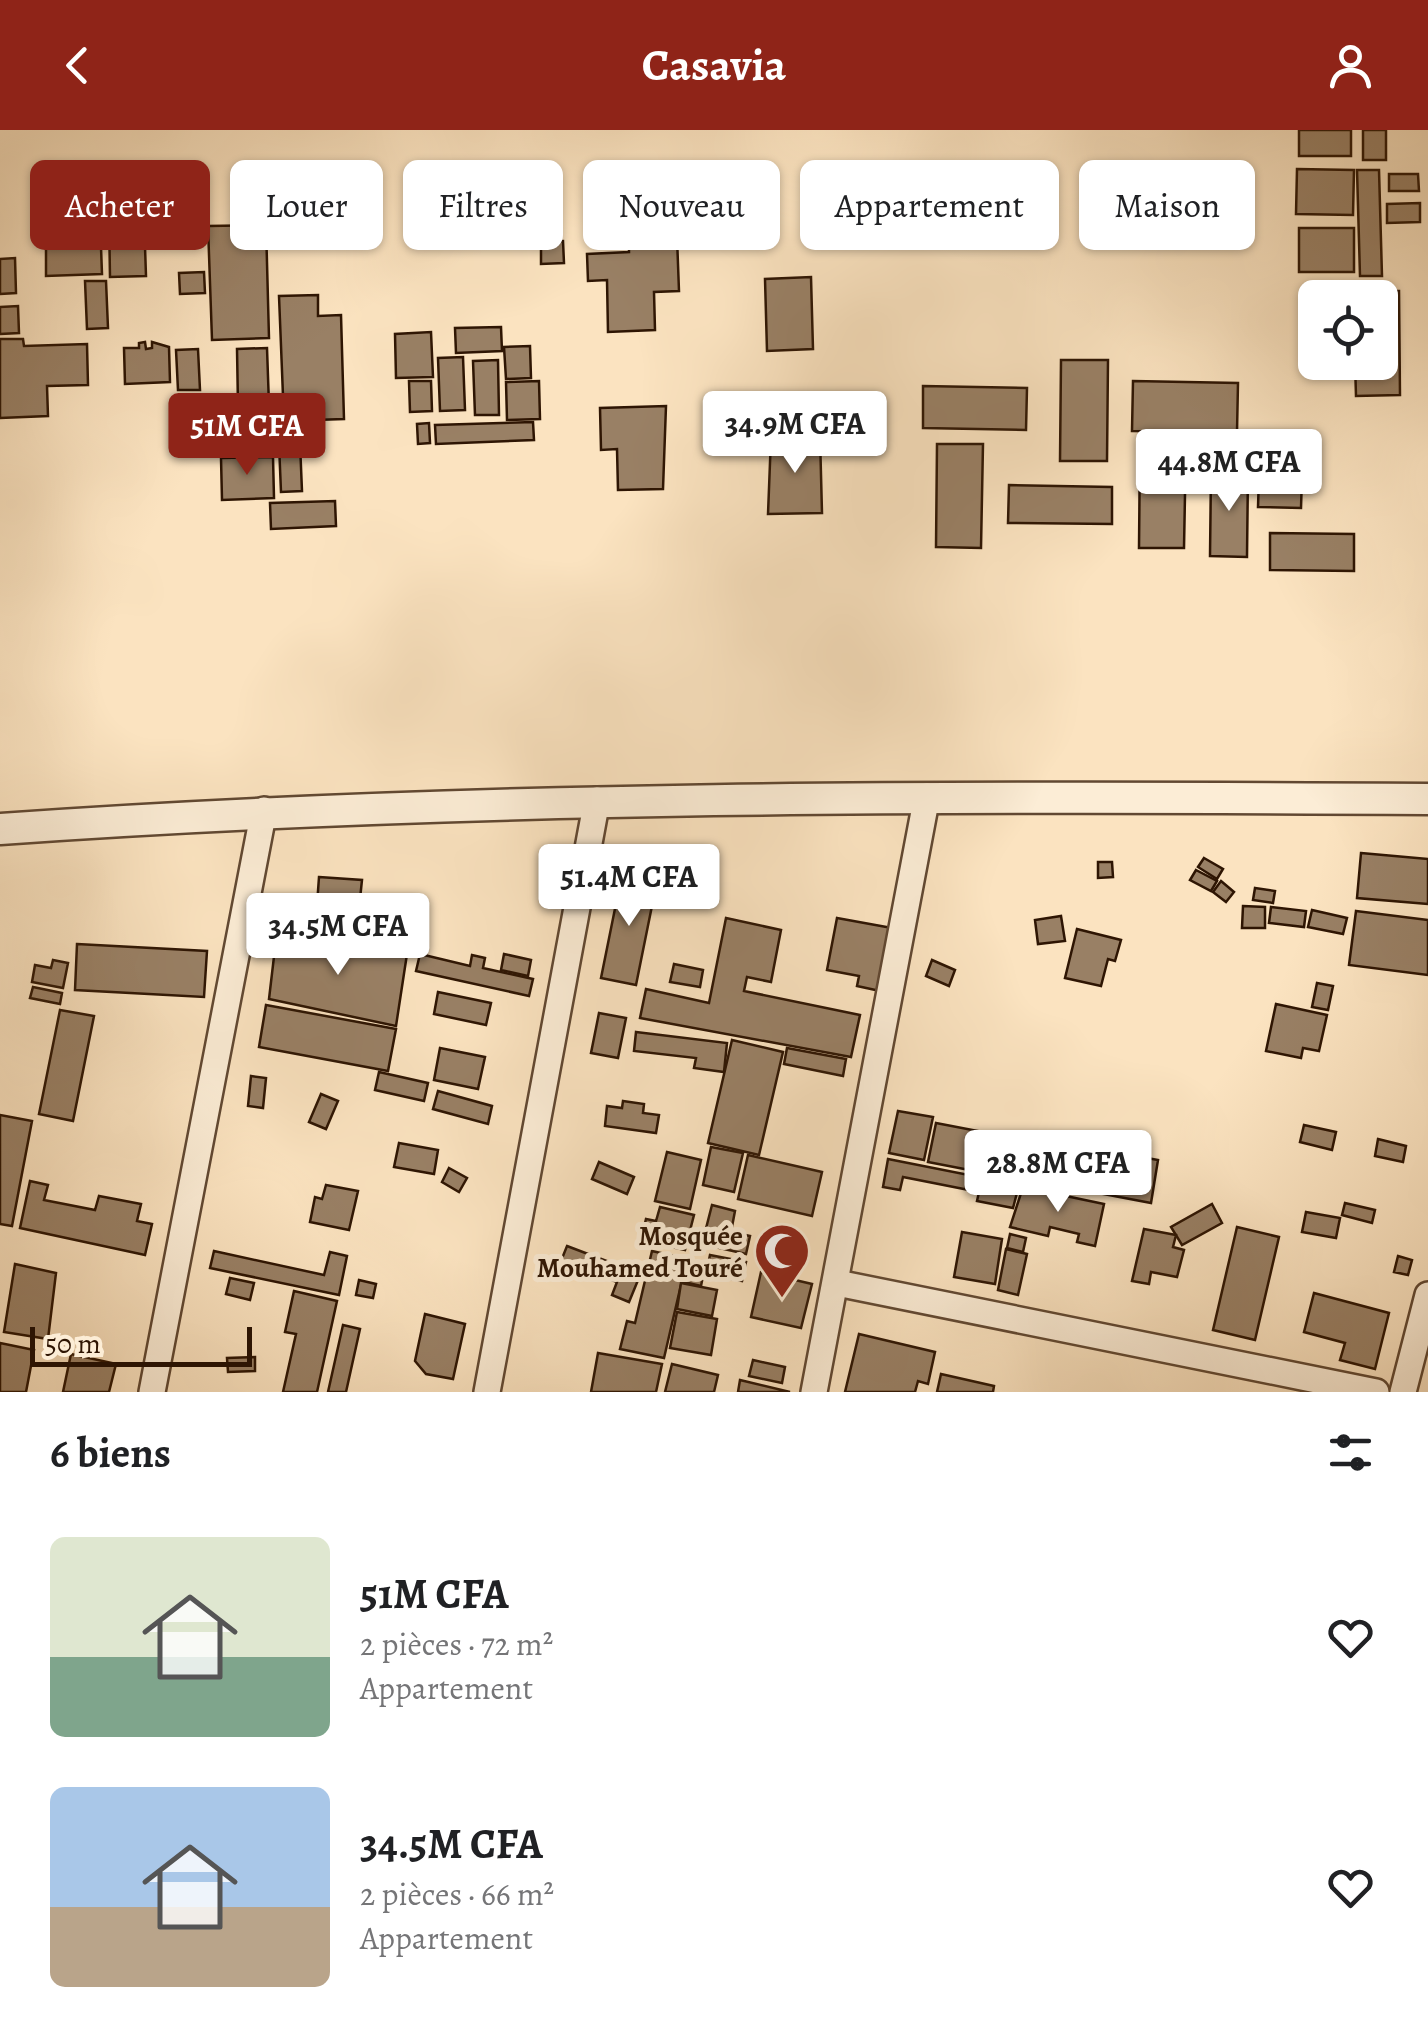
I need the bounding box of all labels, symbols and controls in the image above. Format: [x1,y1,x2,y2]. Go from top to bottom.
text: Casavia [642,34,786,96]
icon: back [50,38,105,93]
icon: person [1323,38,1378,93]
chip: Acheter [30,160,210,250]
chip: Louer [230,160,383,250]
chip: Filtres [403,160,563,250]
chip: Nouveau [583,160,780,250]
chip: Appartement [800,160,1059,250]
chip: Maison [1079,160,1255,250]
map controls [1298,280,1398,380]
button: locate [1298,280,1398,380]
pin: 34.9M CFA [681,391,909,476]
pin: 51M CFA [155,393,339,478]
text: 34.9M CFA [725,401,865,445]
text: 51M CFA [190,403,304,447]
pin: 44.8M CFA [1115,429,1343,514]
text: 44.8M CFA [1158,439,1300,483]
pin: 51.4M CFA [515,844,743,929]
text: 51.4M CFA [561,854,697,898]
pin: 34.5M CFA [224,893,452,978]
text: 34.5M CFA [268,903,408,947]
pin: 28.8M CFA [944,1130,1172,1215]
text: 28.8M CFA [987,1140,1130,1184]
place label: Mosquée Mouhamed Touré [537,1217,743,1287]
mosque icon: Mosquée Mouhamed Touré [752,1221,812,1300]
scale bar [30,1322,252,1366]
text: 50 m [45,1325,101,1363]
text: 6 biens [50,1424,171,1481]
icon: filters [1323,1425,1378,1480]
text: 51M CFA [360,1565,509,1622]
icon: home [130,1577,250,1697]
icon: heart [1323,1610,1378,1665]
text: 2 pièces · 72 m² [360,1622,553,1666]
text: Appartement [360,1666,533,1710]
text: 34.5M CFA [360,1815,543,1872]
icon: home [130,1827,250,1947]
icon: heart [1323,1860,1378,1915]
text: 2 pièces · 66 m² [360,1872,554,1916]
text: Appartement [360,1916,533,1960]

